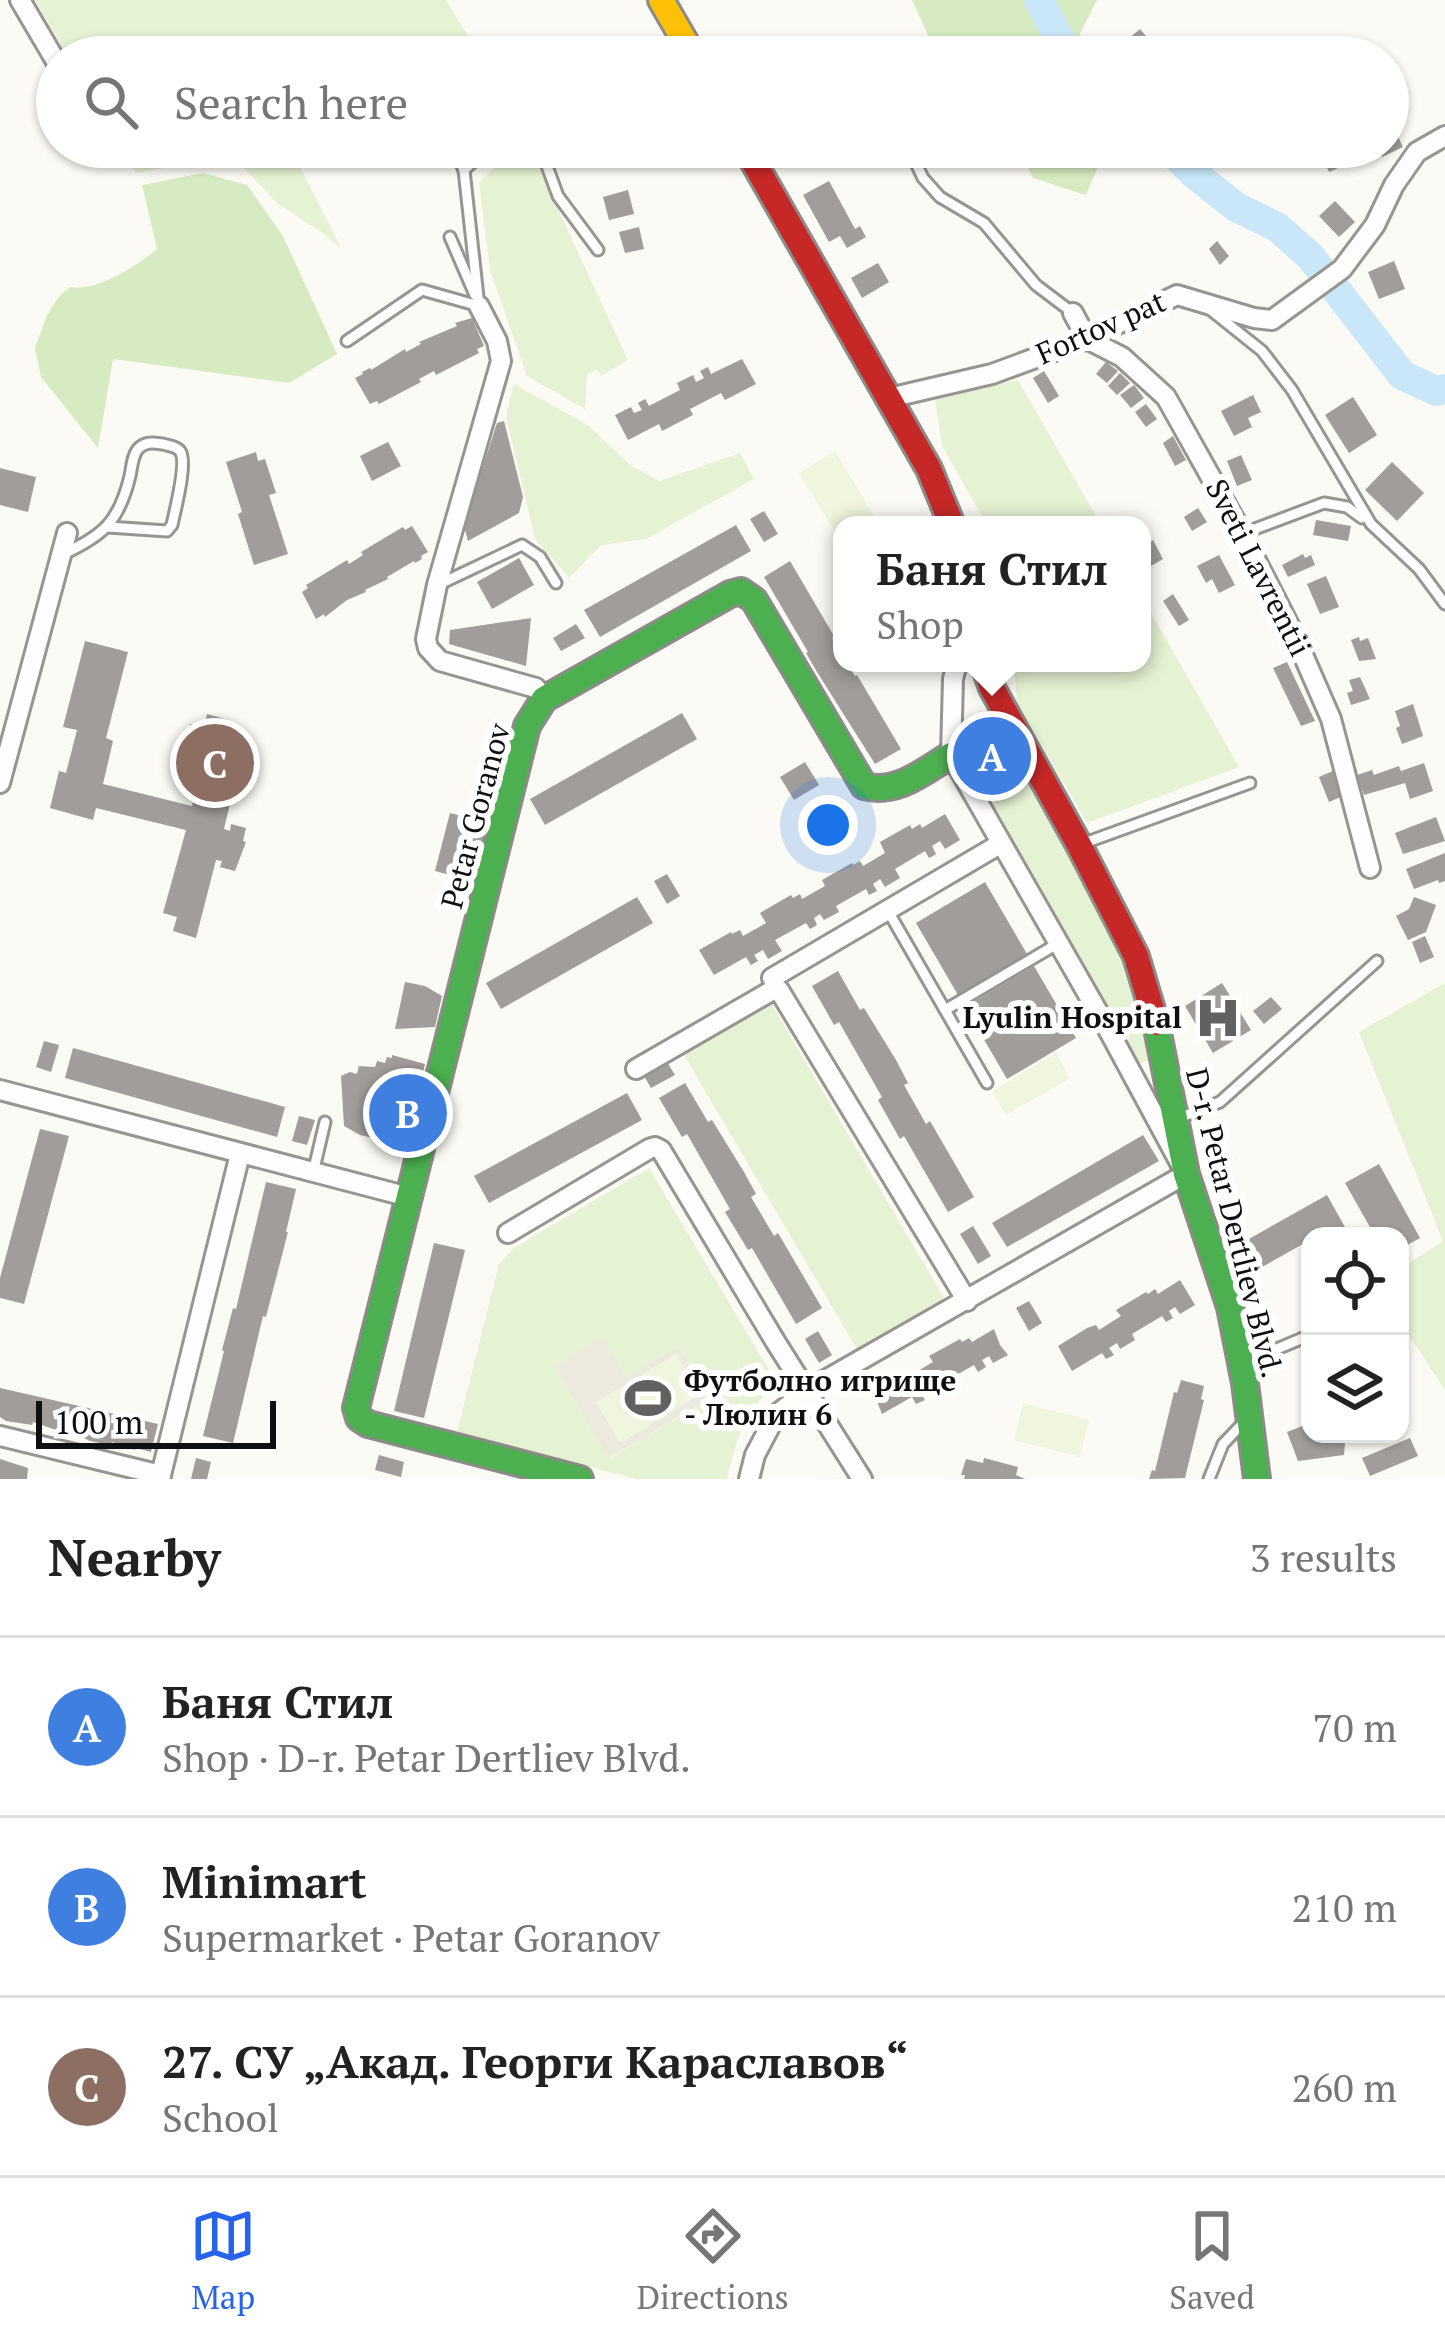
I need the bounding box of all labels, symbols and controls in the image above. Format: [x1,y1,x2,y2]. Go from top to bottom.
search box [36,36,1409,168]
icon: search [78,69,144,135]
text: Search here [174,72,408,132]
street label: Fortov pat [1030,281,1171,373]
street label: Sveti Lavrentii [1197,472,1321,663]
popup [833,516,1151,672]
text: Баня Стил [876,538,1108,598]
text: Shop [876,598,964,650]
pin: A [953,711,1031,801]
pin: C [176,718,254,808]
street label: Petar Goranov [431,718,519,913]
your location [798,795,858,855]
hospital icon: Lyulin Hospital [1193,993,1243,1043]
place label: Lyulin Hospital [963,997,1182,1037]
street label: D-r. Petar Dertliev Blvd. [1177,1064,1293,1382]
pin: B [369,1068,447,1158]
map controls [1301,1227,1409,1443]
button: locate [1301,1227,1409,1335]
button: layers [1301,1335,1409,1443]
place label: Футболно игрище - Люлин 6 [684,1360,956,1434]
sports icon: Футболно игрище - Люлин 6 [623,1373,673,1423]
scale bar [36,1395,276,1448]
text: 100 m [54,1400,143,1443]
text: Nearby [48,1523,221,1591]
text: 3 results [1250,1531,1397,1583]
text: Баня Стил [162,1671,393,1731]
text: A [73,1701,101,1753]
text: 70 m [1312,1701,1397,1753]
text: Shop · D-r. Petar Dertliev Blvd. [162,1731,691,1783]
text: Minimart [162,1851,367,1911]
text: B [74,1881,100,1933]
text: 210 m [1292,1881,1397,1933]
text: Supermarket · Petar Goranov [162,1911,660,1963]
text: 27. СУ „Акад. Георги Караславов“ [162,2031,909,2091]
text: C [74,2061,100,2113]
text: 260 m [1292,2061,1397,2113]
text: School [162,2091,279,2143]
tab: Map [190,2203,256,2318]
tab: Directions [637,2203,789,2318]
tab: Saved [1169,2203,1255,2318]

